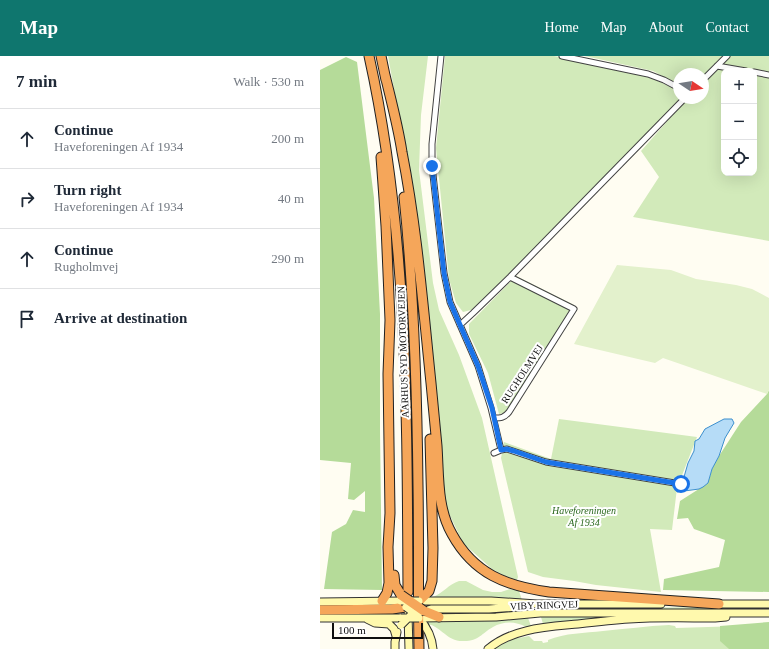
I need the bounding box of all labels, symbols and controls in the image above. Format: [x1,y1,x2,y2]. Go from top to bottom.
text: Map [20,17,58,38]
text: Home [545,20,579,35]
text: Map [601,20,626,35]
text: About [648,20,683,35]
text: Contact [705,20,749,35]
north arrow [673,68,709,104]
map controls [721,68,757,176]
button: + [721,68,757,104]
text: 7 min [16,72,57,91]
text: Walk · 530 m [233,74,304,89]
button: − [721,104,757,140]
text: Continue [54,122,113,138]
icon: ahead [16,128,38,150]
text: 200 m [271,131,304,146]
text: Haveforeningen Af 1934 [54,139,183,154]
button: locate [721,140,757,176]
route end [423,157,441,175]
text: Turn right [54,182,121,198]
icon: right [16,188,38,210]
text: 40 m [278,191,304,206]
text: Haveforeningen Af 1934 [54,199,183,214]
text: Continue [54,242,113,258]
icon: ahead [16,248,38,270]
text: 290 m [271,251,304,266]
text: Rugholmvej [54,259,118,274]
street label: AARHUS SYD MOTORVEJEN [395,286,411,418]
icon: arrive [16,308,38,330]
text: Arrive at destination [54,310,187,326]
street label: RUGHOLMVEJ [499,342,545,405]
route start [672,475,690,493]
park label: Haveforeningen Af 1934 [551,505,616,528]
street label: VIBY RINGVEJ [510,598,578,612]
scale bar [332,621,423,640]
text: 100 m [338,624,366,636]

